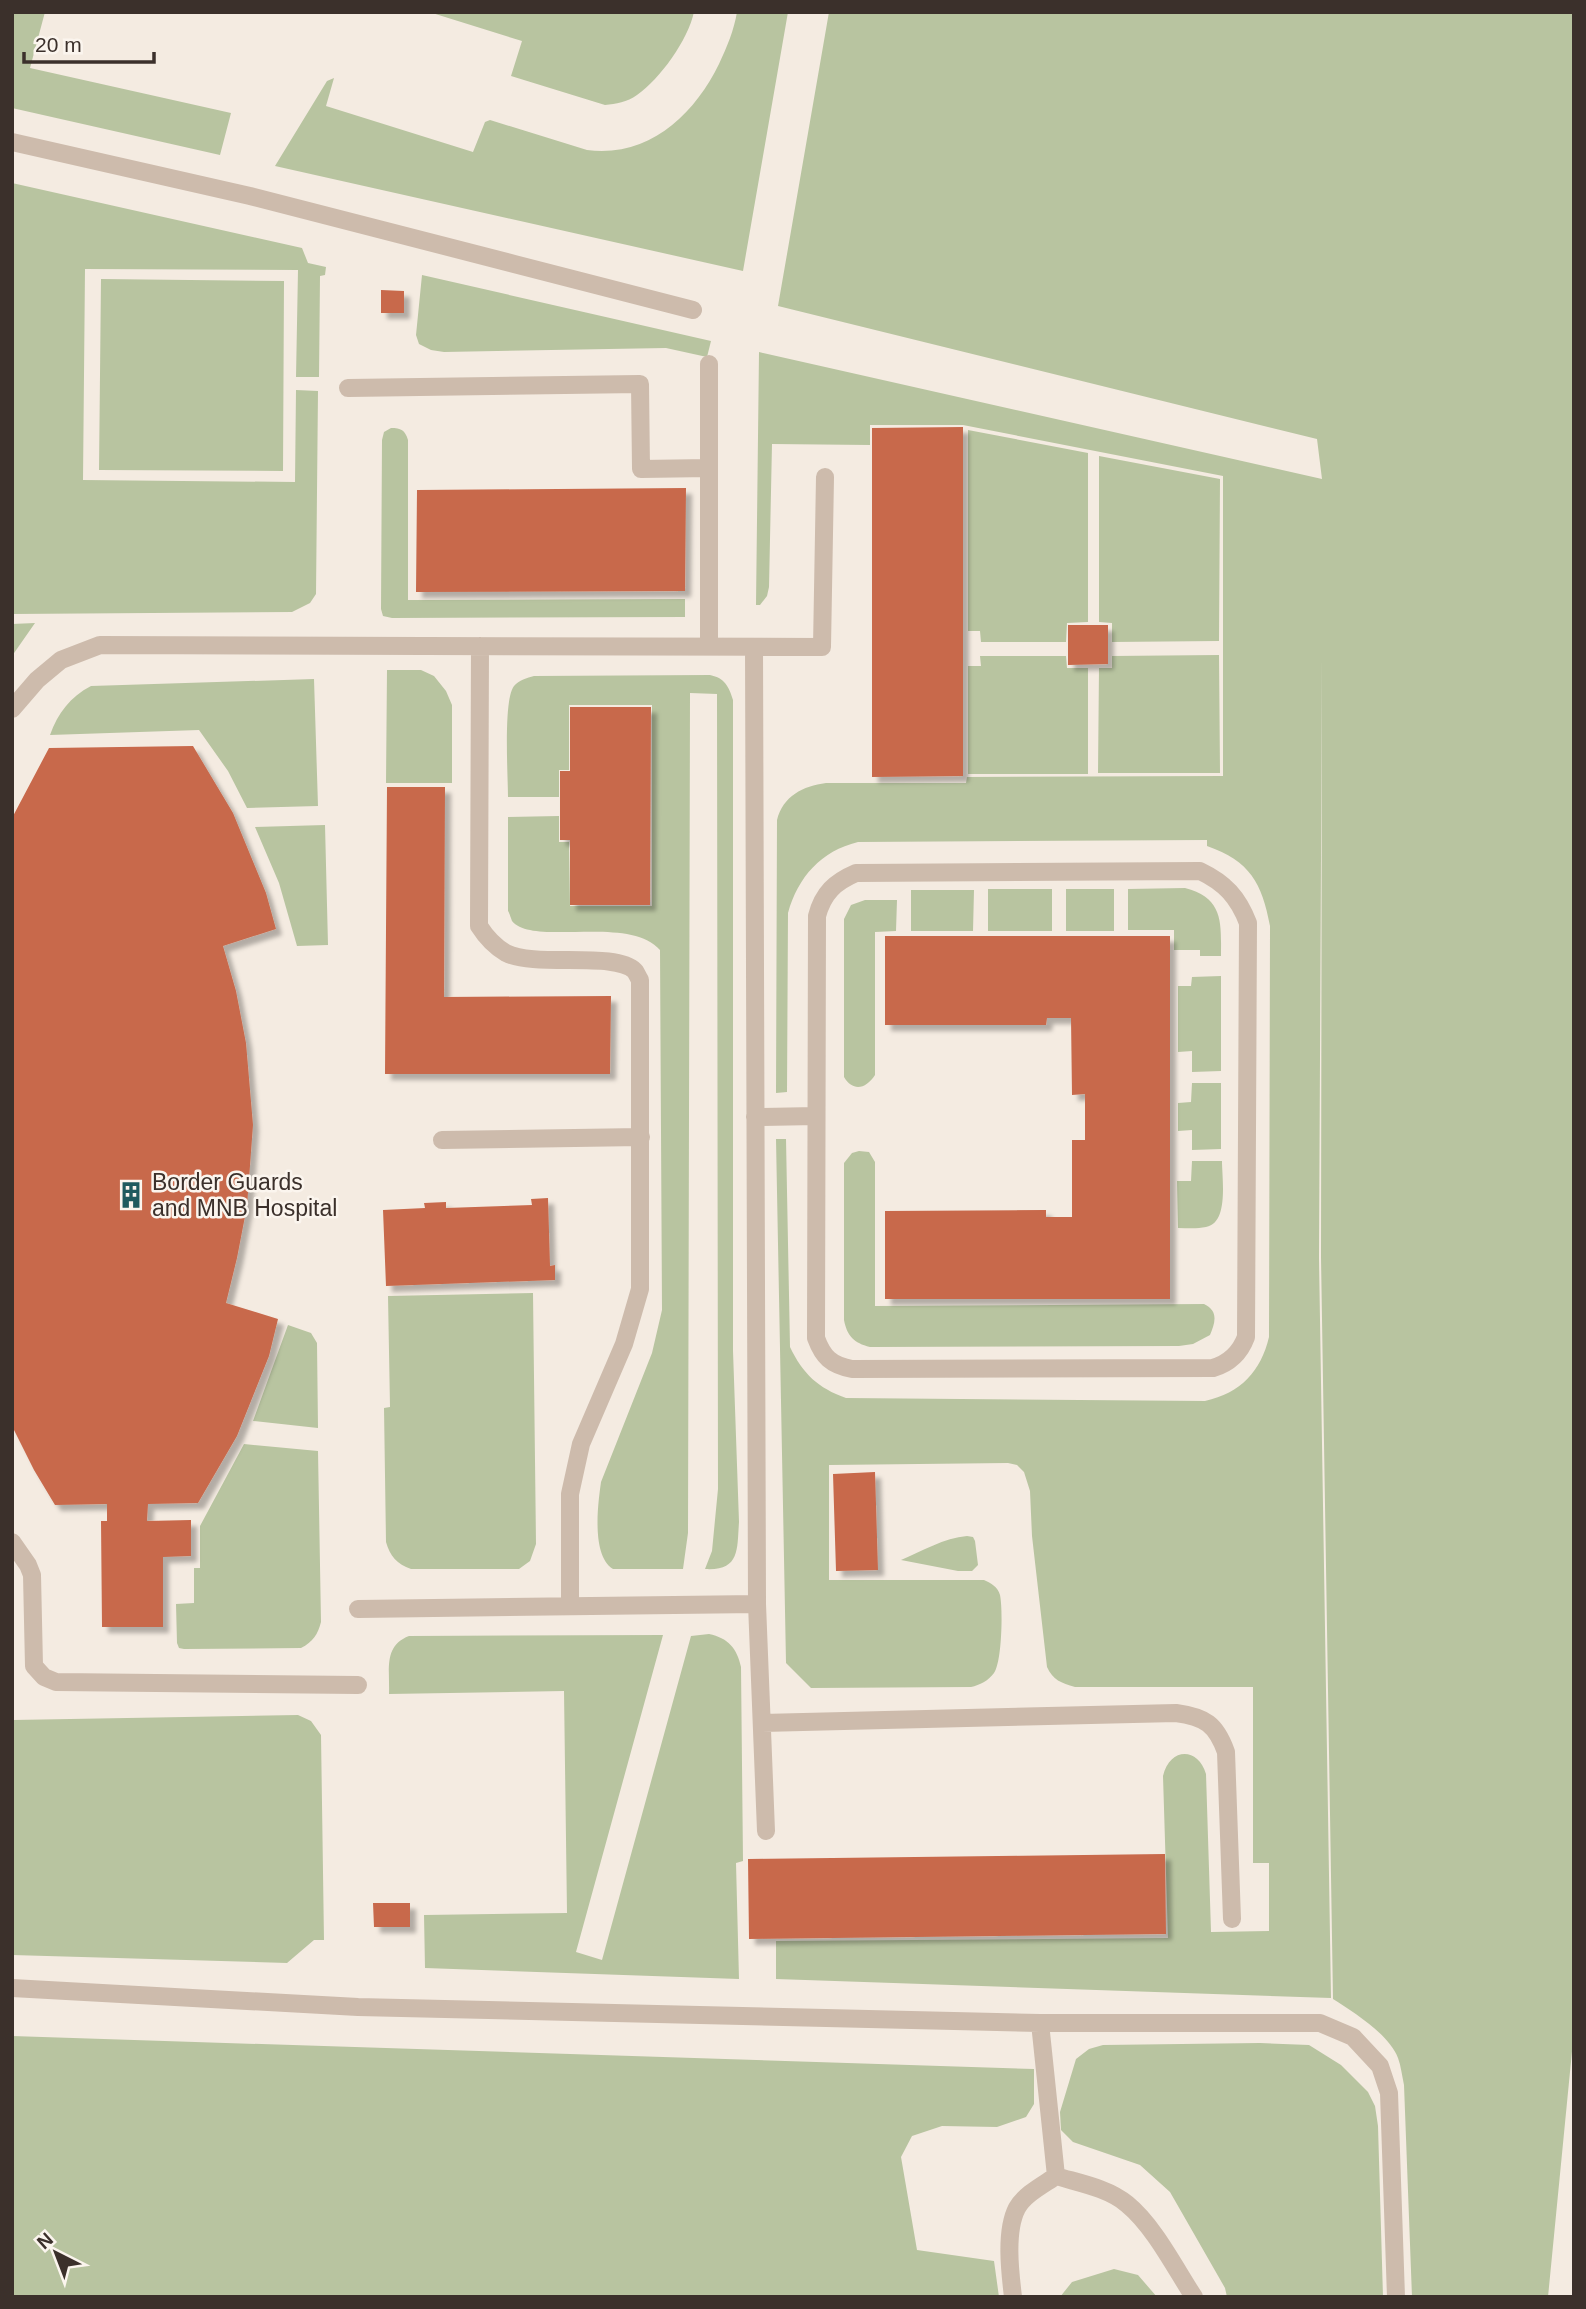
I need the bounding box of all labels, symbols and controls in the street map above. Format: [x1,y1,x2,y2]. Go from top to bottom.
scale bar [24,21,154,65]
text: 20 m [35,33,82,56]
place label: Border Guards and MNB Hospital [152,1169,337,1221]
building icon: Border Guards and MNB Hospital [116,1180,146,1210]
north arrow [21,2218,91,2288]
text: N [33,2228,57,2253]

